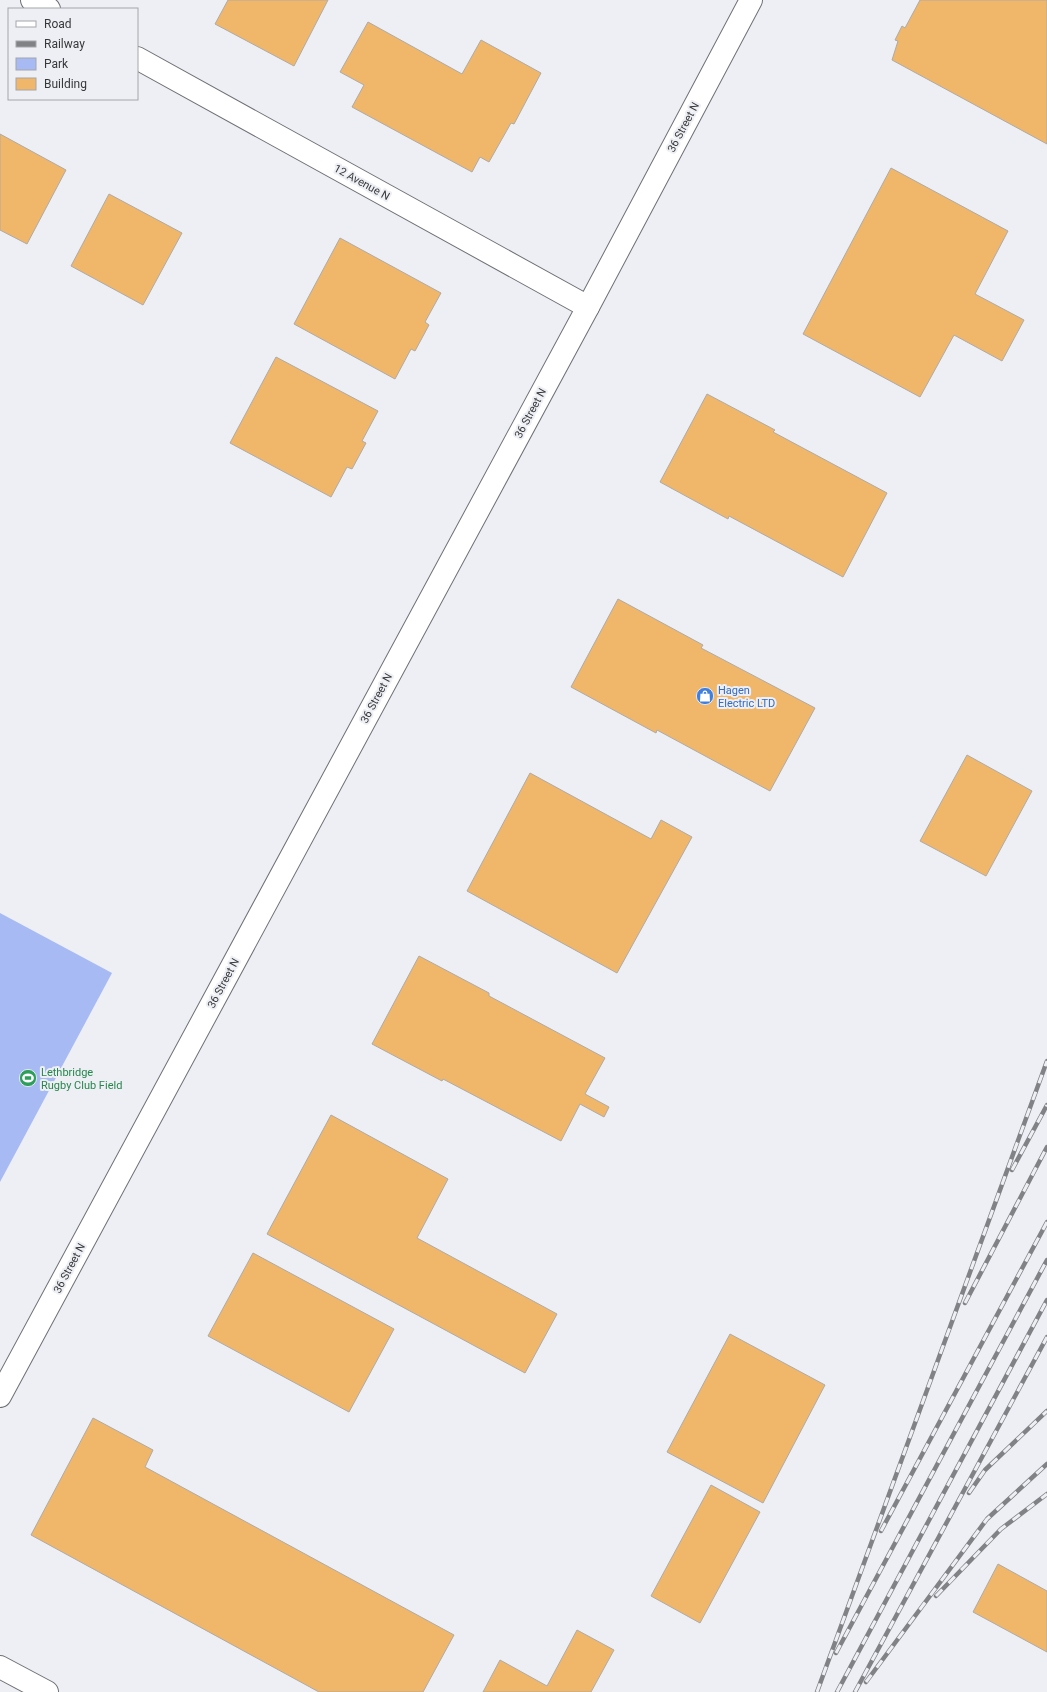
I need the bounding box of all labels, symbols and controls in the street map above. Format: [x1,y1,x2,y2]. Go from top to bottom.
legend [8,8,138,100]
text: Road [44,17,72,31]
text: Railway [44,37,85,51]
text: Park [44,57,69,71]
text: Building [44,77,87,91]
street label: 36 Street N [665,100,702,154]
street label: 12 Avenue N [332,162,392,203]
street label: 36 Street N [512,386,549,440]
street label: 36 Street N [358,671,395,725]
place label: Hagen Electric LTD [718,684,775,710]
shop icon: Hagen Electric LTD [695,686,715,706]
street label: 36 Street N [205,956,242,1010]
place label: Lethbridge Rugby Club Field [41,1066,122,1092]
sports icon: Lethbridge Rugby Club Field [18,1068,38,1088]
street label: 36 Street N [51,1241,88,1295]

